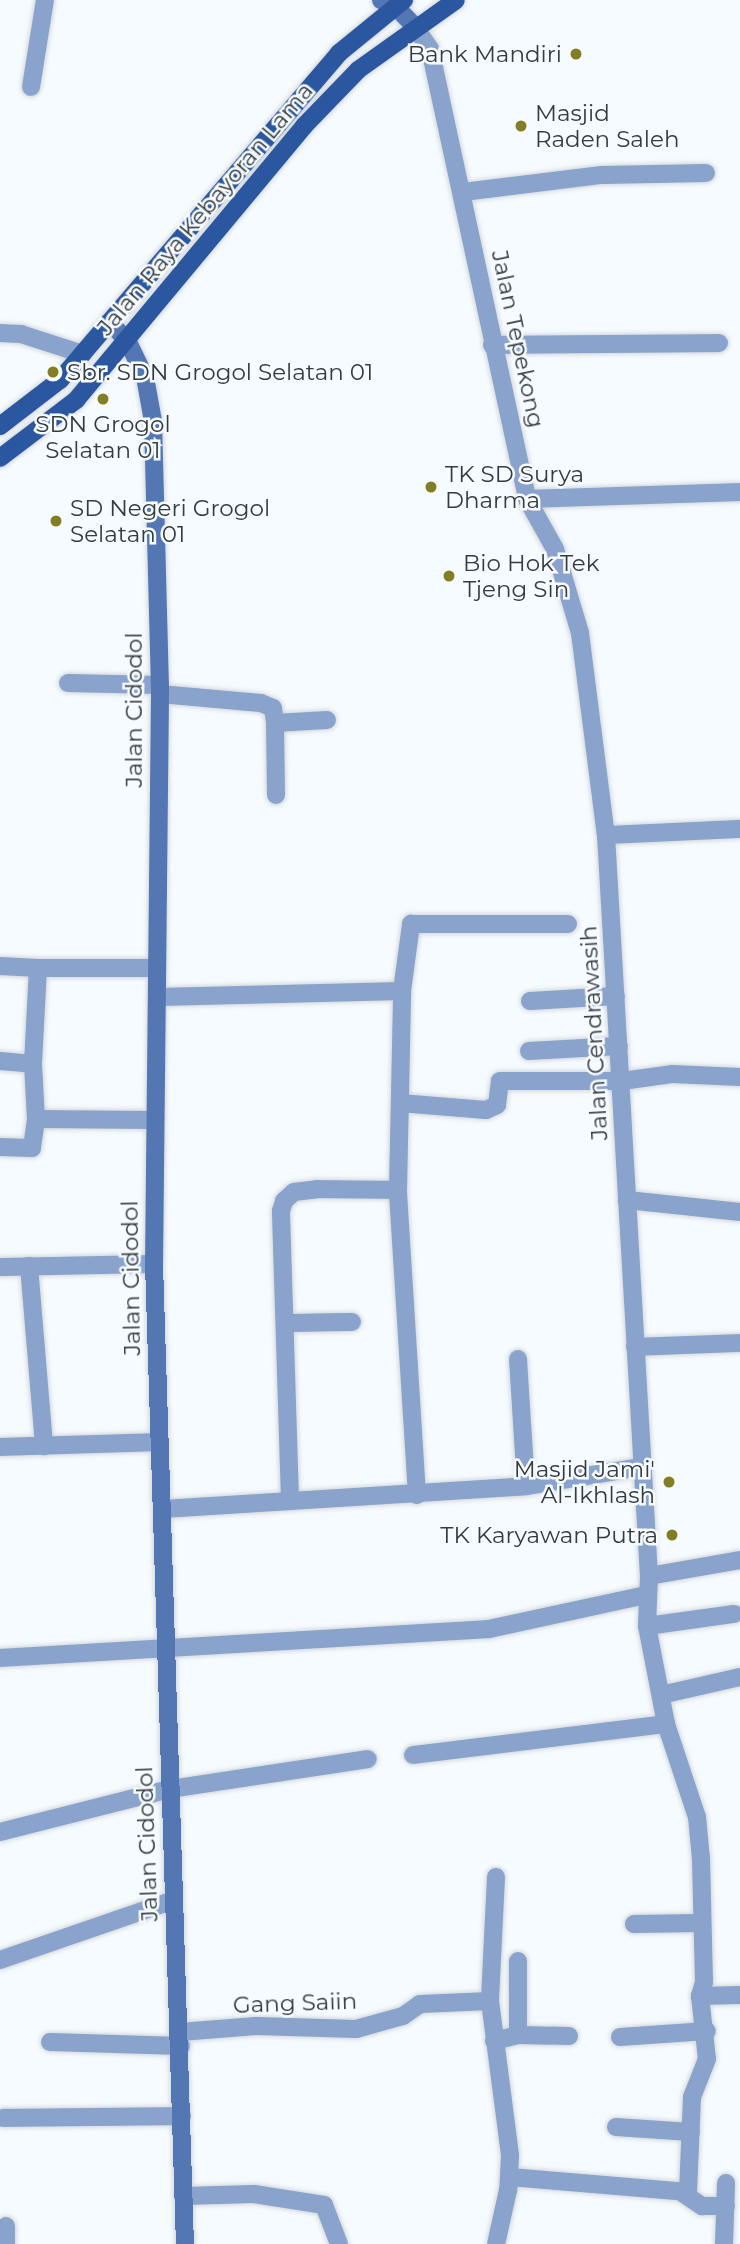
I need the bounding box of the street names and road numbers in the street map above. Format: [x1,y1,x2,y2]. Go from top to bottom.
street label: Jalan Raya Kebayoran Lama [91,77,319,341]
street label: Jalan Tepekong [486,248,550,430]
street label: Jalan Cidodol [120,632,148,788]
street label: Jalan Cendrawasih [575,925,613,1141]
street label: Jalan Cidodol [116,1200,146,1356]
street label: Jalan Cidodol [131,1766,163,1922]
street label: Gang Saiin [232,1987,358,2019]

